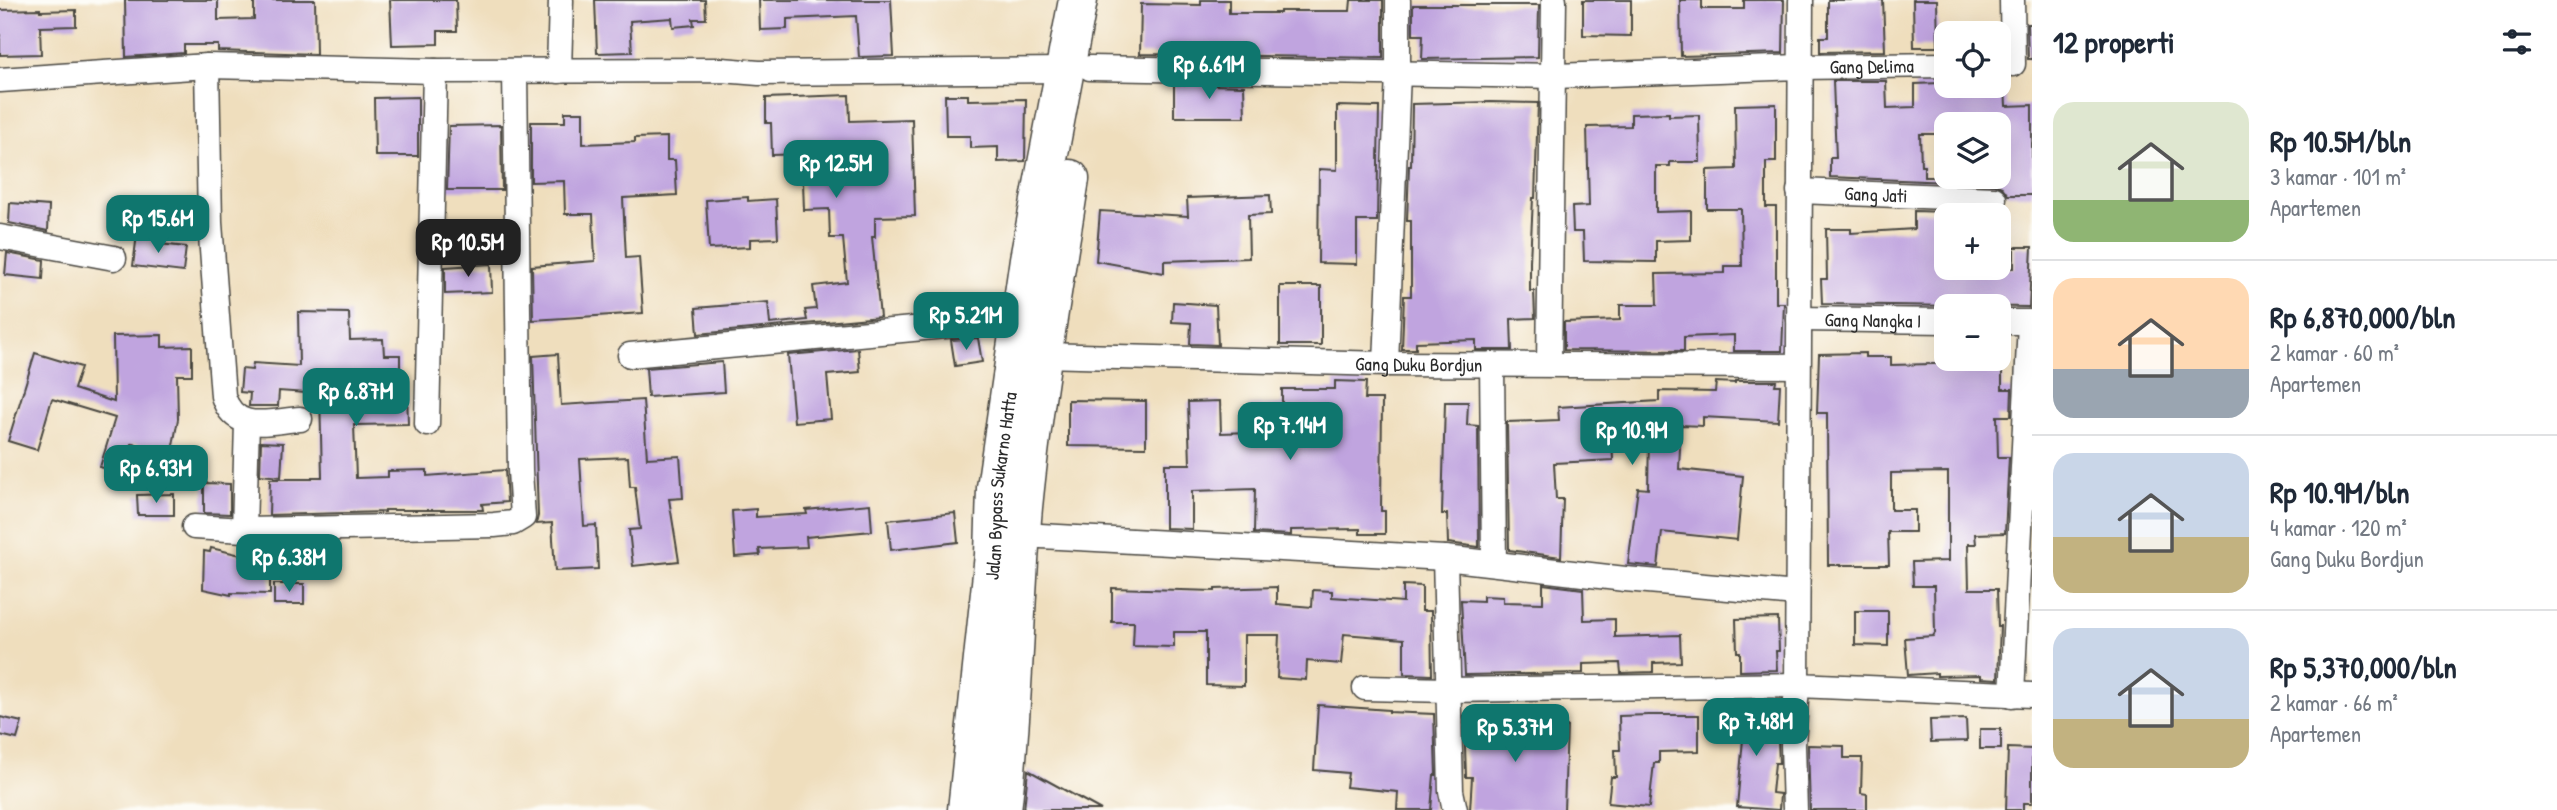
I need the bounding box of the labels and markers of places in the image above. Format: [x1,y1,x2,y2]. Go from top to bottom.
pin: Rp 6.61M [1137,42,1281,101]
pin: Rp 12.5M [764,140,908,200]
pin: Rp 15.6M [86,196,230,255]
pin: Rp 10.5M [396,219,540,279]
pin: Rp 5.21M [894,292,1038,352]
pin: Rp 6.87M [284,368,428,428]
pin: Rp 7.14M [1218,402,1362,462]
pin: Rp 10.9M [1560,407,1704,467]
pin: Rp 6.93M [84,446,228,505]
pin: Rp 6.38M [217,534,361,594]
pin: Rp 7.48M [1684,698,1828,758]
pin: Rp 5.37M [1443,704,1587,764]

